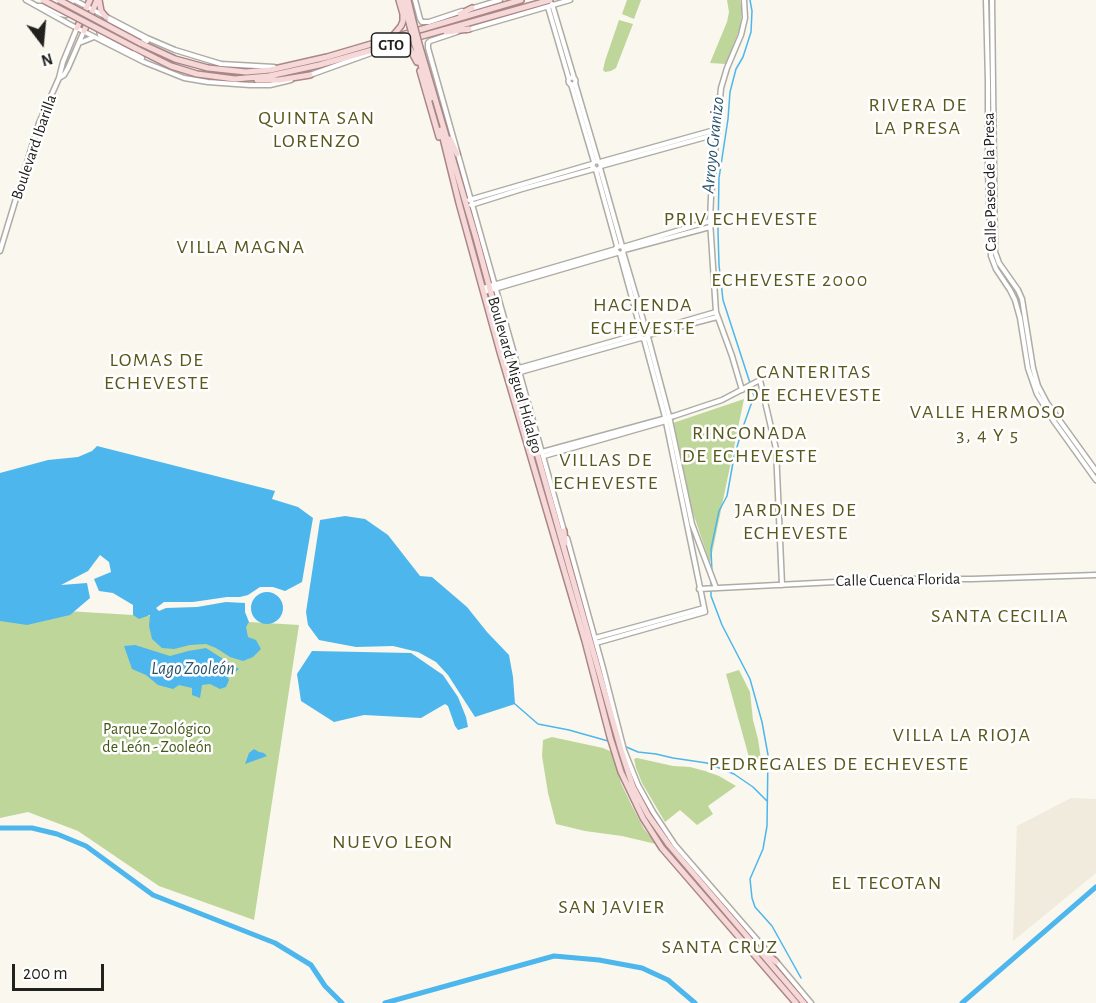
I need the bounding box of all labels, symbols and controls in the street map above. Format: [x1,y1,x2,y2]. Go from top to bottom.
north arrow [12,12,72,72]
road number: GTO [372,33,410,57]
text: N [39,50,55,69]
street label: Boulevard Ibarilla [7,92,61,202]
district label: RIVERA DE LA PRESA [868,93,968,140]
water label: Arroyo Granizo [697,96,729,194]
district label: QUINTA SAN LORENZO [258,106,376,153]
street label: Calle Paseo de la Presa [979,112,1001,252]
district label: PRIV ECHEVESTE [664,207,818,231]
district label: VILLA MAGNA [177,235,305,259]
district label: ECHEVESTE 2000 [711,268,869,292]
district label: HACIENDA ECHEVESTE [590,293,696,340]
street label: Boulevard Miguel Hidalgo [483,294,547,456]
district label: LOMAS DE ECHEVESTE [104,348,210,395]
district label: CANTERITAS DE ECHEVESTE [746,360,882,407]
district label: VALLE HERMOSO 3, 4 Y 5 [910,400,1066,447]
district label: RINCONADA DE ECHEVESTE [682,421,818,468]
district label: VILLAS DE ECHEVESTE [553,448,659,495]
district label: JARDINES DE ECHEVESTE [735,498,857,545]
street label: Calle Cuenca Florida [835,569,961,591]
district label: SANTA CECILIA [931,604,1069,628]
water label: Lago Zooleón [151,658,235,680]
park label: Parque Zoológico de León - Zooleón [102,719,212,757]
district label: VILLA LA RIOJA [893,723,1031,747]
district label: PEDREGALES DE ECHEVESTE [709,752,969,776]
district label: NUEVO LEON [332,830,454,854]
district label: EL TECOTAN [831,871,943,895]
district label: SAN JAVIER [558,895,666,919]
district label: SANTA CRUZ [661,935,779,959]
scale bar [15,952,106,990]
text: 200 m [23,965,68,983]

